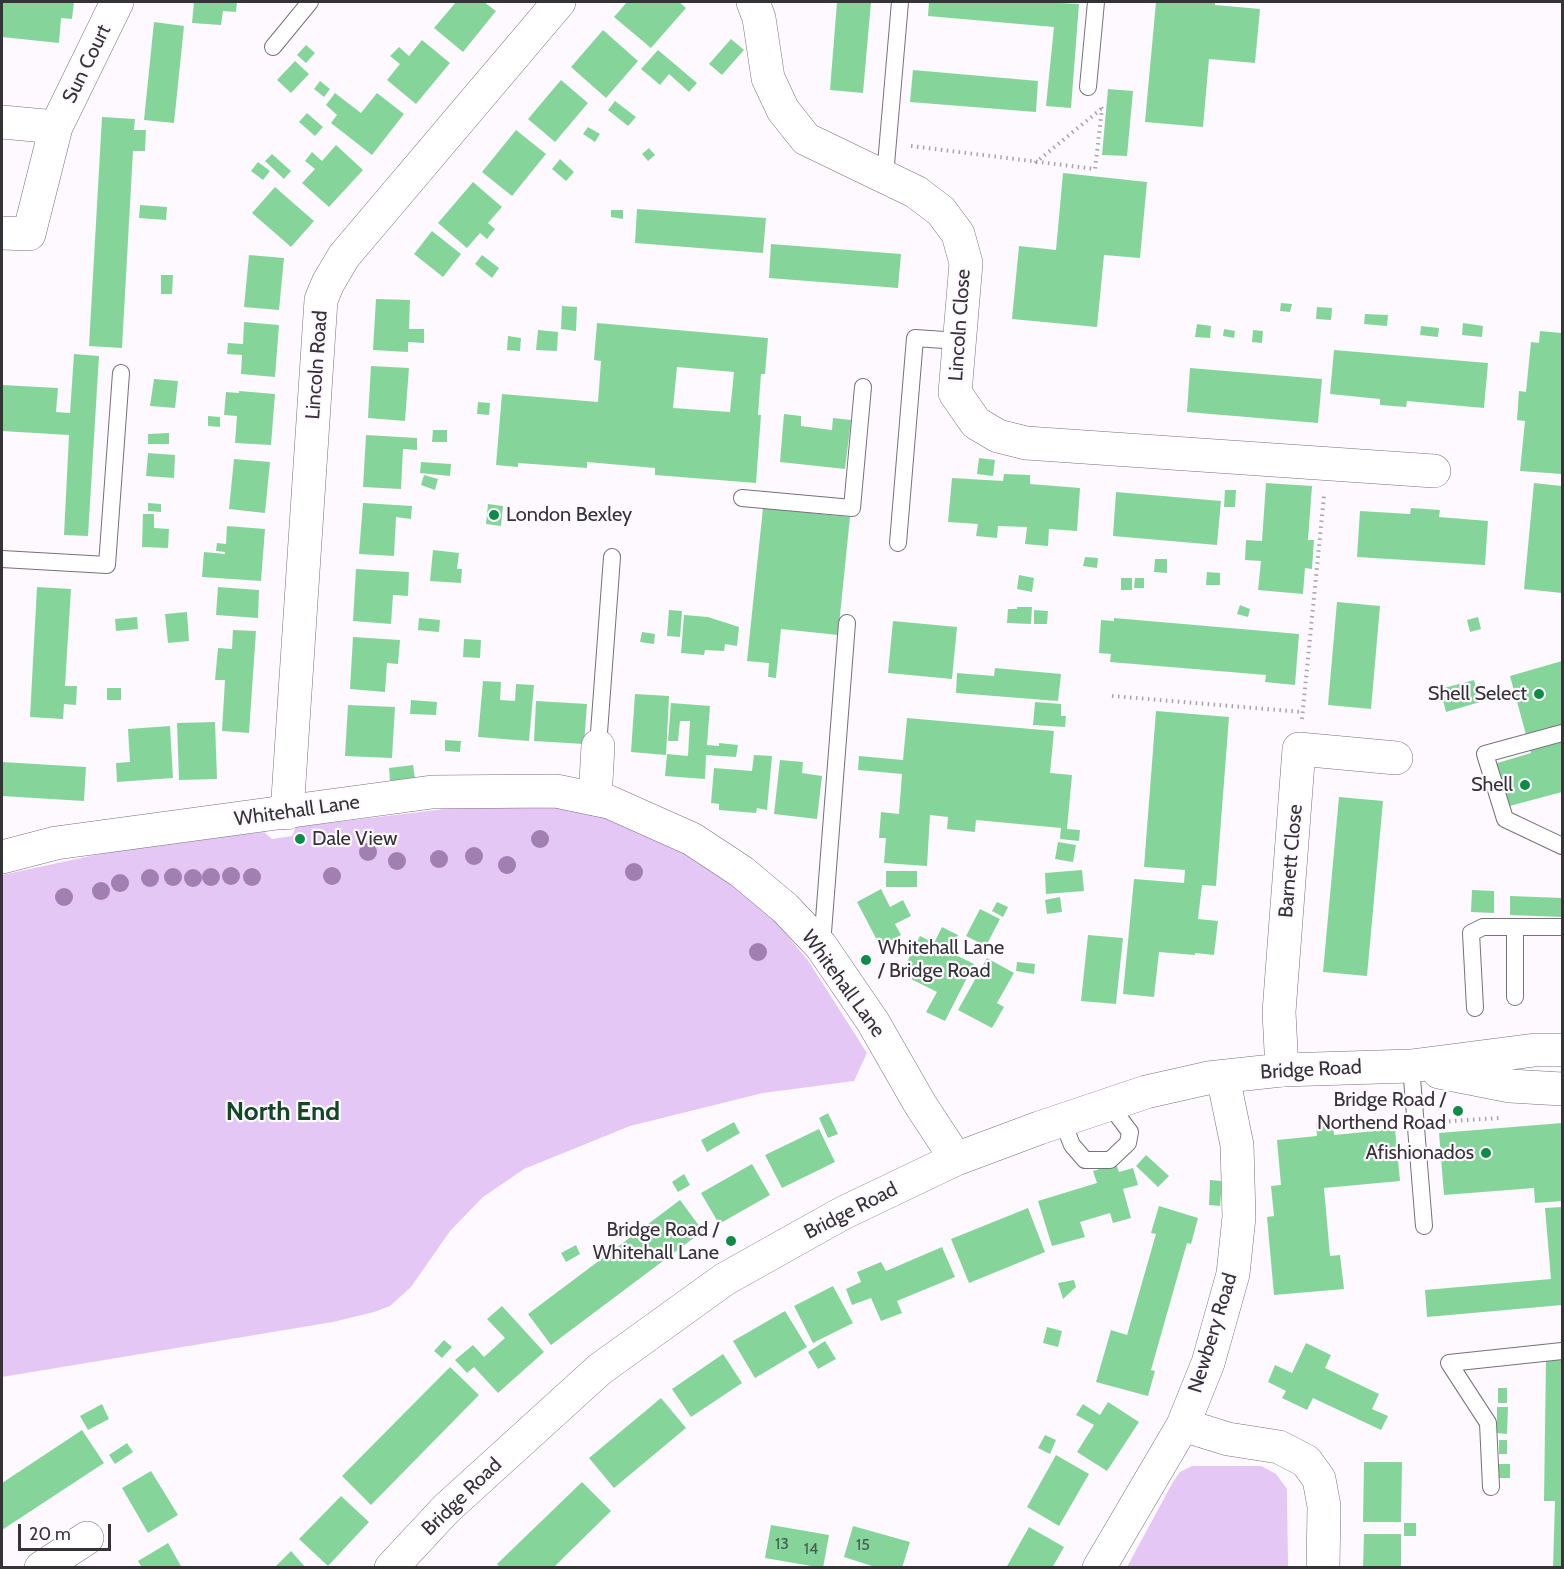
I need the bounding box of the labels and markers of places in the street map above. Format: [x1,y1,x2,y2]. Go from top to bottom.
place label: London Bexley [506,503,632,527]
marker: London Bexley [487,508,501,522]
place label: Shell Select [1428,682,1527,706]
marker: Shell Select [1532,687,1546,701]
place label: Shell [1471,773,1513,797]
marker: Shell [1518,778,1532,792]
place label: Dale View [312,827,397,851]
marker: Dale View [293,832,307,846]
place label: Whitehall Lane / Bridge Road [878,936,1004,983]
marker: Whitehall Lane / Bridge Road [859,953,873,967]
place label: Bridge Road / Northend Road [1317,1088,1446,1135]
marker: Bridge Road / Northend Road [1451,1104,1465,1118]
place label: Afishionados [1366,1141,1474,1165]
marker: Afishionados [1479,1146,1493,1160]
place label: Bridge Road / Whitehall Lane [593,1218,719,1265]
marker: Bridge Road / Whitehall Lane [724,1234,738,1248]

